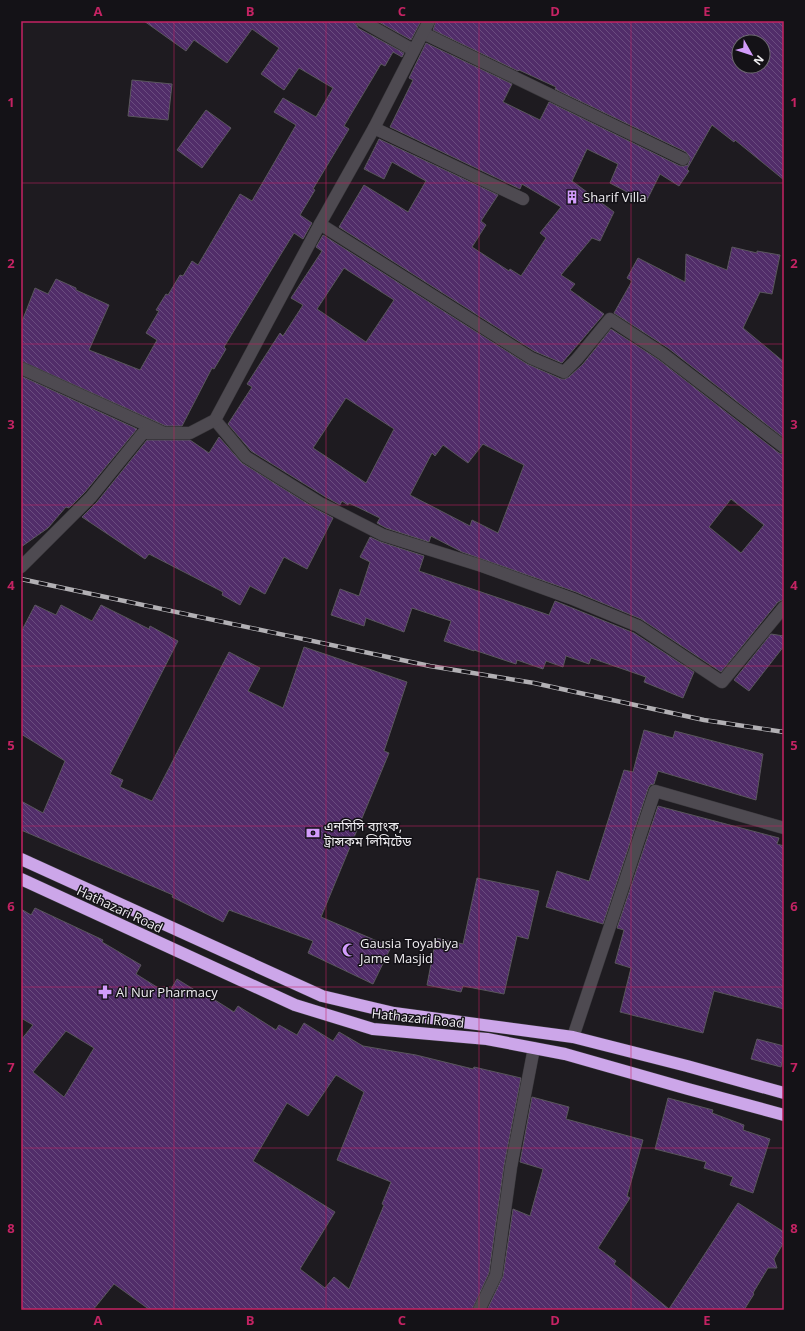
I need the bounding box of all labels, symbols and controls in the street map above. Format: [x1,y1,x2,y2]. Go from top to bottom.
text: A [94,2,103,20]
text: B [246,2,255,20]
text: C [398,2,406,20]
text: D [550,2,560,20]
text: E [703,2,711,20]
north arrow [731,34,771,74]
text: N [751,52,768,69]
text: 1 [7,93,15,111]
text: 1 [790,93,798,111]
place label: Sharif Villa [583,188,647,206]
building icon: Sharif Villa [564,189,580,205]
text: 2 [7,254,15,272]
text: 2 [790,254,798,272]
text: 3 [7,415,15,433]
text: 3 [790,415,798,433]
text: 4 [7,576,15,594]
text: 4 [790,576,798,594]
text: 5 [7,736,15,754]
text: 5 [790,736,798,754]
place label: এনসিসি ব্যাংক, ট্রান্সকম লিমিটেড [323,817,412,850]
bank icon: এনসিসি ব্যাংক, ট্রান্সকম লিমিটেড [305,825,321,841]
street label: Hathazari Road [74,881,166,937]
text: 6 [7,897,15,915]
text: 6 [790,897,798,915]
place label: Gausia Toyabiya Jame Masjid [358,934,458,967]
mosque icon: Gausia Toyabiya Jame Masjid [341,942,357,958]
place label: Al Nur Pharmacy [116,983,218,1001]
pharmacy icon: Al Nur Pharmacy [97,984,113,1000]
street label: Hathazari Road [371,1004,465,1032]
text: 7 [7,1058,15,1076]
text: 7 [790,1058,798,1076]
text: 8 [7,1219,15,1237]
text: 8 [790,1219,798,1237]
text: A [94,1311,103,1329]
text: B [246,1311,255,1329]
text: C [398,1311,406,1329]
text: D [550,1311,560,1329]
text: E [703,1311,711,1329]

